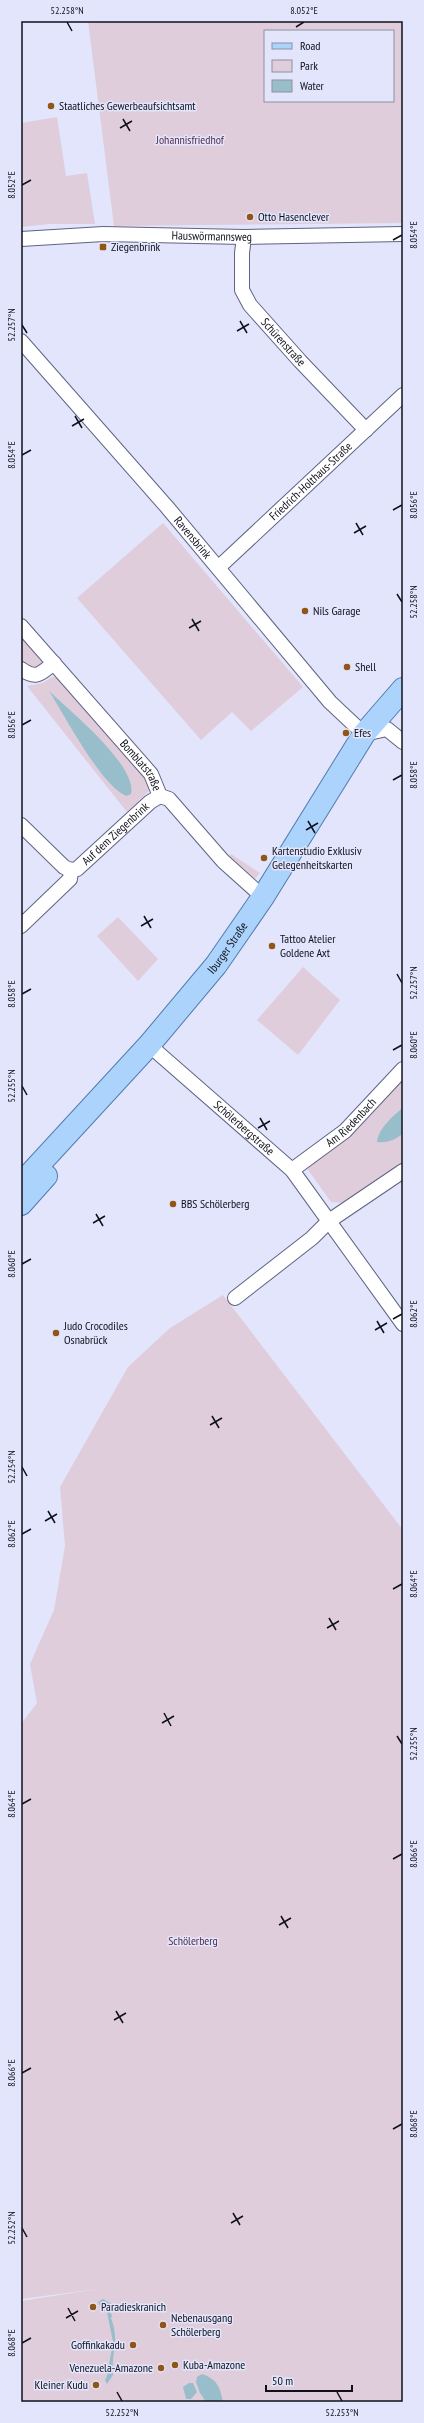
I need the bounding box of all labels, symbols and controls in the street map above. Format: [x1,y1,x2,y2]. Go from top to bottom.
text: 52.258°N [50,4,84,17]
text: 8.052°E [290,4,318,17]
legend [264,30,394,102]
text: Road [300,38,320,53]
text: Park [300,58,318,73]
text: Water [300,78,325,93]
place label: Staatliches Gewerbeaufsichtsamt [59,98,196,113]
marker: Staatliches Gewerbeaufsichtsamt [46,101,56,111]
park label: Johannisfriedhof [155,132,225,147]
text: 8.052°E [5,171,18,199]
place label: Otto Hasenclever [258,209,330,224]
marker: Otto Hasenclever [245,212,255,222]
text: 8.054°E [407,221,420,249]
street label: Hauswörmannsweg [172,227,252,244]
place label: Ziegenbrink [111,239,161,254]
marker: Ziegenbrink [98,242,108,252]
text: 52.257°N [5,308,18,342]
street label: Schürenstraße [258,315,309,369]
street label: Friedrich-Holthaus-Straße [266,439,355,523]
text: 8.054°E [5,441,18,469]
text: 8.056°E [407,491,420,519]
street label: Ravensbrink [171,513,215,562]
text: 52.258°N [407,585,420,619]
place label: Nils Garage [313,603,360,618]
marker: Nils Garage [300,606,310,616]
place label: Shell [355,659,376,674]
marker: Shell [342,662,352,672]
text: 8.056°E [5,711,18,739]
place label: Efes [354,725,371,740]
marker: Efes [341,728,351,738]
street label: Bomblatstraße [117,736,165,793]
text: 8.058°E [407,761,420,789]
street label: Auf dem Ziegenbrink [78,798,152,868]
place label: Kartenstudio Exklusiv Gelegenheitskarten [272,843,362,872]
marker: Kartenstudio Exklusiv Gelegenheitskarten [259,853,269,863]
street label: Iburger Straße [204,919,251,977]
place label: Tattoo Atelier Goldene Axt [280,931,336,960]
marker: Tattoo Atelier Goldene Axt [267,941,277,951]
text: 52.257°N [407,966,420,1000]
text: 8.058°E [5,980,18,1008]
text: 8.060°E [407,1031,420,1059]
text: 52.255°N [5,1069,18,1103]
street label: Am Riedenbach [323,1095,379,1150]
street label: Schölerbergstraße [211,1097,278,1158]
place label: BBS Schölerberg [181,1196,250,1211]
marker: BBS Schölerberg [168,1199,178,1209]
text: 8.060°E [5,1250,18,1278]
text: 8.062°E [407,1300,420,1328]
place label: Judo Crocodiles Osnabrück [63,1318,128,1347]
marker: Judo Crocodiles Osnabrück [51,1328,61,1338]
text: 52.254°N [5,1450,18,1484]
text: 8.062°E [5,1520,18,1548]
text: 8.064°E [407,1570,420,1598]
text: 52.255°N [407,1727,420,1761]
text: 8.064°E [5,1790,18,1818]
text: 8.066°E [407,1840,420,1868]
park label: Schölerberg [168,1933,218,1948]
text: 8.066°E [5,2059,18,2087]
text: 8.068°E [407,2110,420,2138]
text: 52.252°N [5,2211,18,2245]
place label: Paradieskranich [101,2299,166,2314]
marker: Paradieskranich [88,2302,98,2312]
place label: Nebenausgang Schölerberg [171,2310,232,2339]
marker: Nebenausgang Schölerberg [158,2320,168,2330]
text: 8.068°E [5,2329,18,2357]
place label: Goffinkakadu [71,2337,125,2352]
marker: Goffinkakadu [128,2340,138,2350]
place label: Kuba-Amazone [183,2357,245,2372]
place label: Venezuela-Amazone [69,2360,153,2375]
marker: Kuba-Amazone [170,2360,180,2370]
marker: Venezuela-Amazone [156,2363,166,2373]
scale bar [266,2367,352,2393]
text: 50 m [272,2373,293,2388]
place label: Kleiner Kudu [34,2377,88,2392]
marker: Kleiner Kudu [91,2380,101,2390]
text: 52.252°N [105,2406,139,2419]
text: 52.253°N [325,2406,359,2419]

